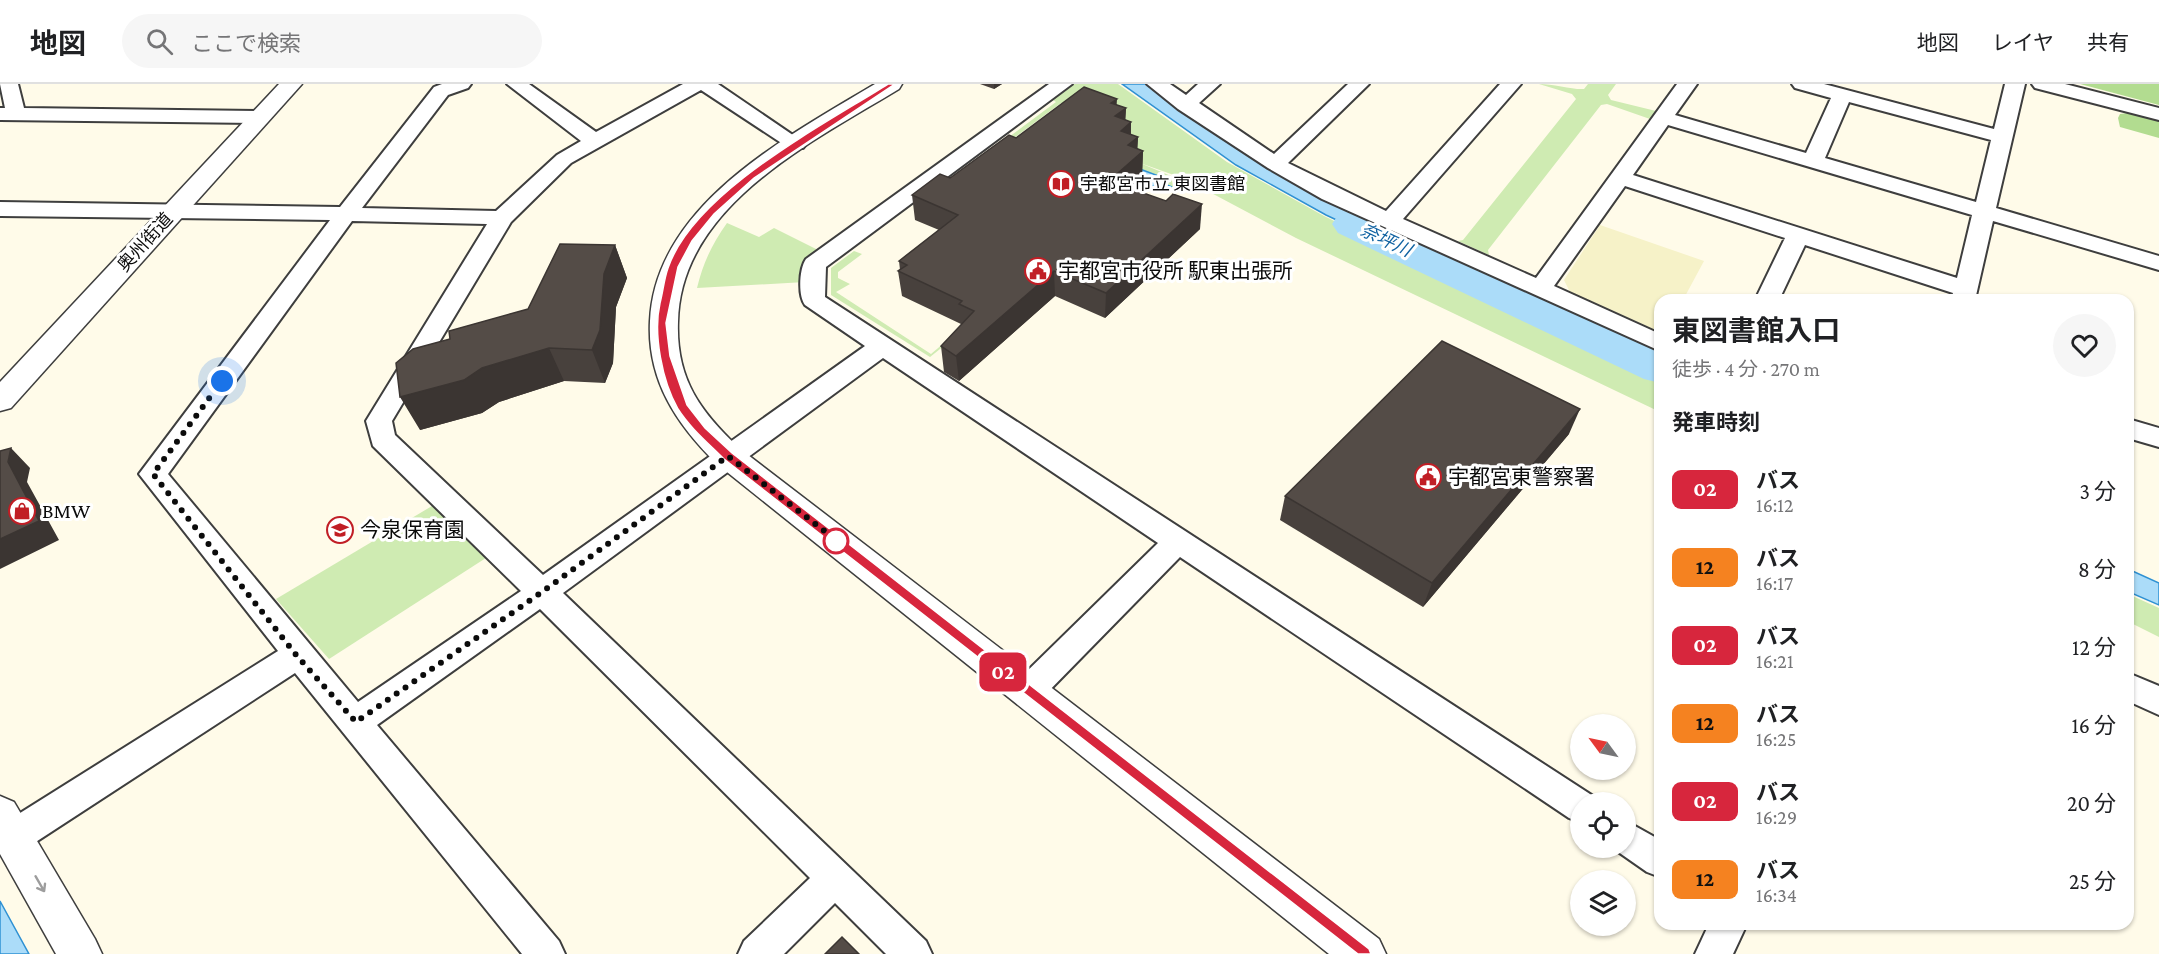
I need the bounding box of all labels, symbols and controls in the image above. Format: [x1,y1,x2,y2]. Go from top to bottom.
search box [122,14,542,68]
icon: search [143,25,176,58]
text: 地図 [30,28,86,59]
text: ここで検索 [191,31,301,56]
text: 地図 [1917,31,1959,55]
text: レイヤ [1992,31,2054,55]
text: 共有 [2087,31,2129,55]
library icon: 宇都宮市立 東図書館 [1046,169,1076,199]
place label: 宇都宮市立 東図書館 [1080,174,1245,194]
street label: 奥州街道 [113,209,177,275]
water label: 奈坪川 [1357,220,1417,261]
public building icon: 宇都宮市役所 駅東出張所 [1023,256,1053,286]
place label: 宇都宮市役所 駅東出張所 [1058,259,1293,283]
button: heart [2053,314,2116,377]
text: 東図書館入口 [1672,315,1840,346]
text: 徒歩 · 4 分 · 270 m [1672,358,1820,380]
your location [207,366,237,396]
text: 発車時刻 [1672,410,1760,435]
public building icon: 宇都宮東警察署 [1413,462,1443,492]
place label: 宇都宮東警察署 [1448,465,1595,489]
text: バス [1756,468,1800,493]
text: 02 [1693,477,1717,501]
text: 3 分 [2079,479,2116,504]
text: 16:12 [1756,494,1794,516]
shop icon: BMW [7,496,37,526]
place label: BMW [42,499,91,523]
school or university icon: 今泉保育園 [325,515,355,545]
place label: 今泉保育園 [360,518,465,542]
unlabelled marker [823,528,849,554]
text: バス [1756,546,1800,571]
text: 12 [1696,555,1714,579]
text: 8 分 [2078,557,2116,582]
text: 16:17 [1756,572,1793,594]
text: バス [1756,624,1800,649]
text: 02 [1693,633,1717,657]
text: 12 分 [2072,635,2116,660]
text: 16:21 [1756,650,1794,672]
line badge: 02 [976,652,1030,692]
text: 02 [991,660,1015,684]
text: バス [1756,702,1800,727]
text: 12 [1696,711,1714,735]
text: 16 分 [2071,713,2116,738]
north arrow [1570,714,1636,780]
map controls [1570,714,1636,936]
text: 16:25 [1756,728,1796,750]
text: バス [1756,780,1800,805]
text: 02 [1693,789,1717,813]
text: 20 分 [2067,791,2116,816]
button: locate [1570,792,1636,858]
text: 16:29 [1756,806,1797,828]
text: バス [1756,858,1800,883]
text: 12 [1696,867,1714,891]
text: 25 分 [2069,869,2116,894]
button: layers [1570,870,1636,936]
one-way arrow [34,875,46,892]
text: 16:34 [1756,884,1797,906]

